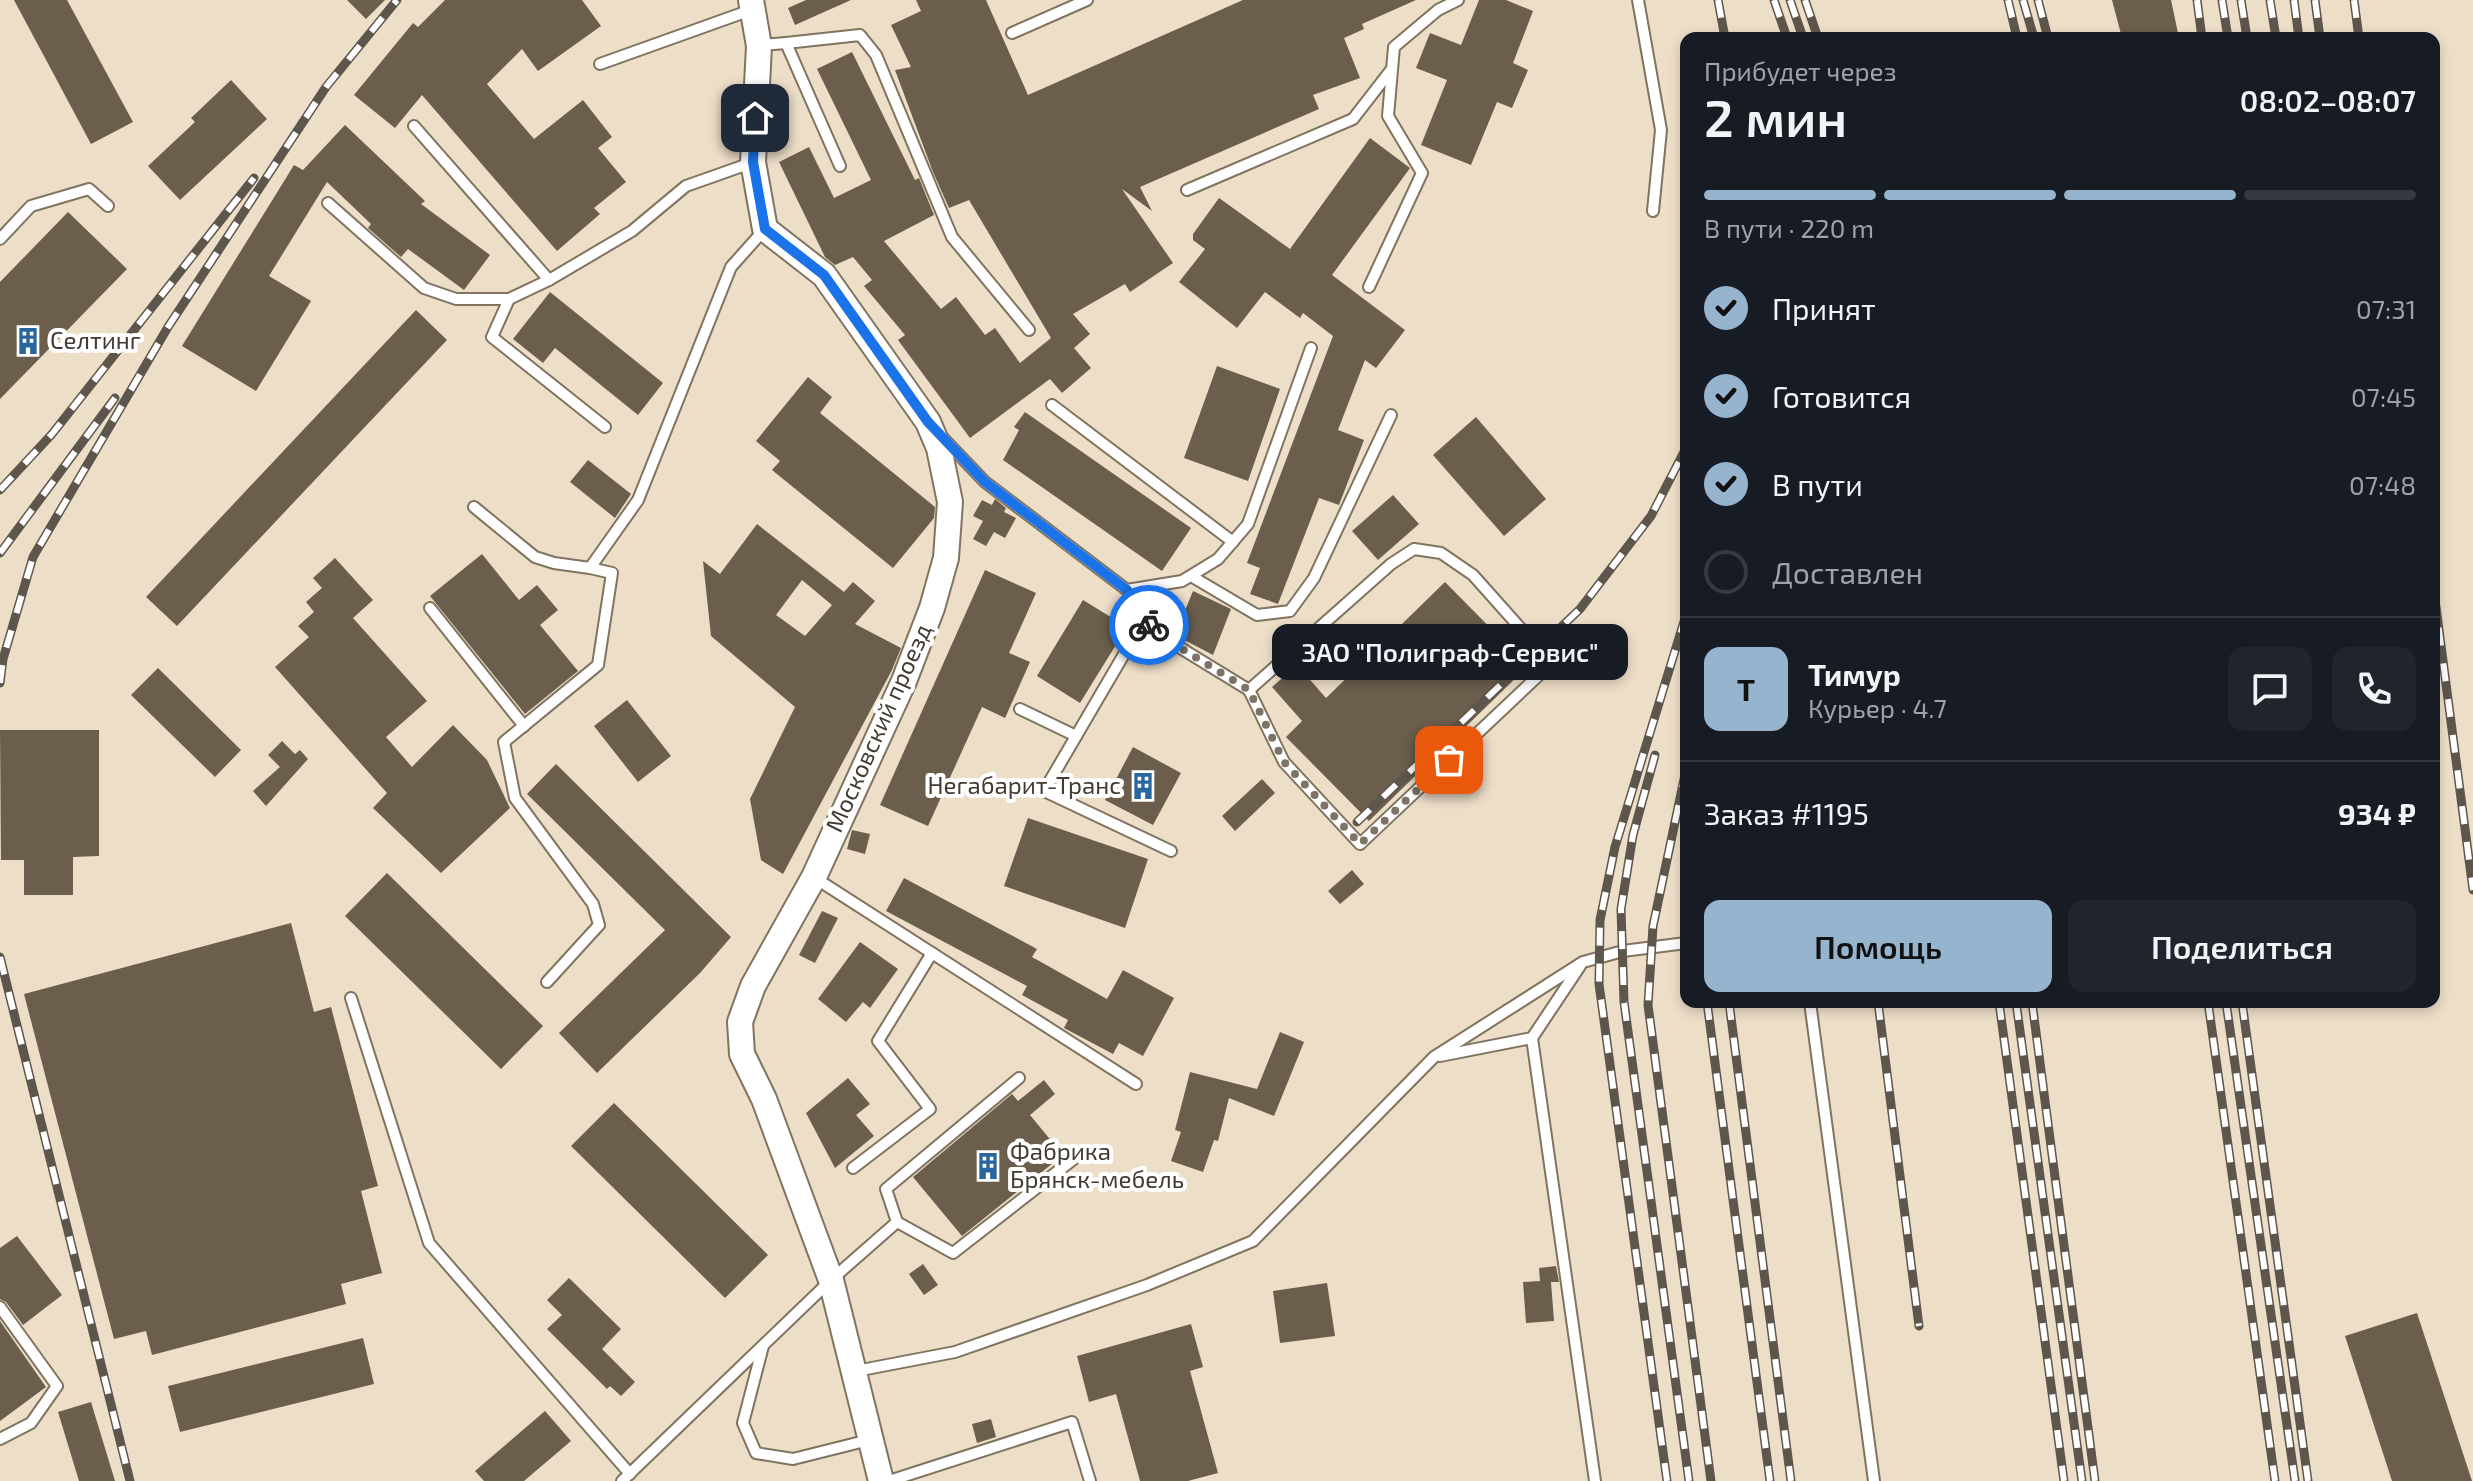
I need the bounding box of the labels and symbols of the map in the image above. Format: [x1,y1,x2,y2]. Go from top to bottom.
pin [721,84,789,152]
place label: Селтинг [50,325,141,354]
building icon: Селтинг [13,326,43,356]
courier [1109,585,1189,665]
street label: Московский проезд [819,619,937,836]
callout: ЗАО "Полиграф-Сервис" [1271,624,1627,680]
pin [1415,726,1483,794]
place label: Негабарит-Транс [927,770,1121,799]
building icon: Негабарит-Транс [1128,771,1158,801]
place label: Фабрика Брянск-мебель [1010,1136,1184,1193]
building icon: Фабрика Брянск-мебель [973,1151,1003,1181]

